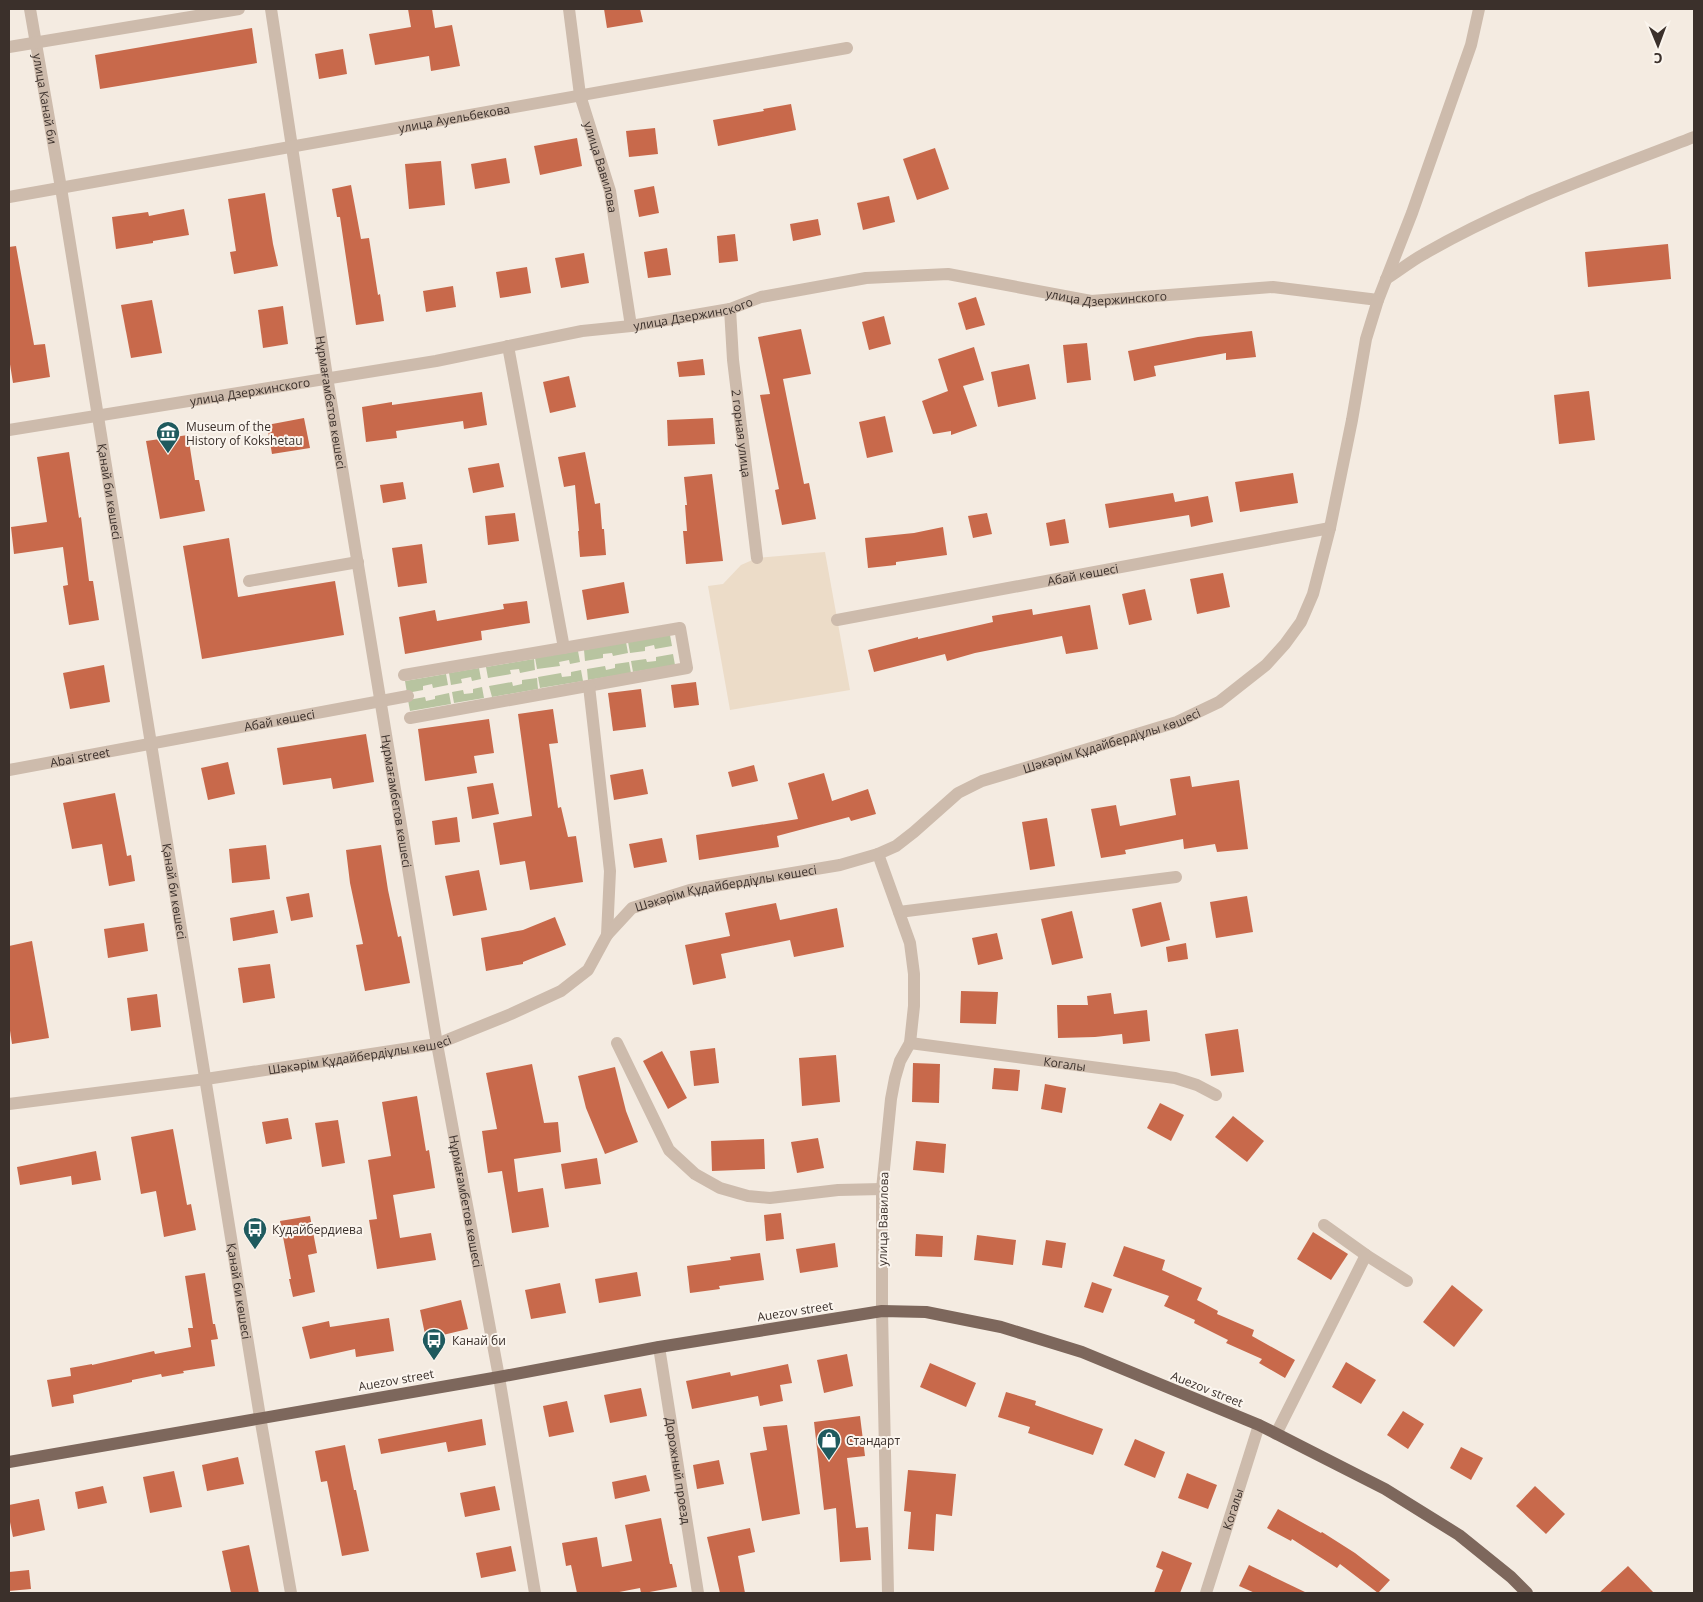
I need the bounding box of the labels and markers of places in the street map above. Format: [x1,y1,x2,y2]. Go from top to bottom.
place label: Museum of the History of Kokshetau [186,418,303,449]
museum icon: Museum of the History of Kokshetau [155,420,181,454]
bus stop icon: Кудайбердиева [242,1216,268,1250]
place label: Кудайбердиева [272,1221,363,1238]
bus stop icon: Канай би [421,1327,447,1361]
place label: Канай би [452,1332,506,1349]
shop icon: Стандарт [816,1427,842,1461]
place label: Стандарт [846,1432,900,1449]

